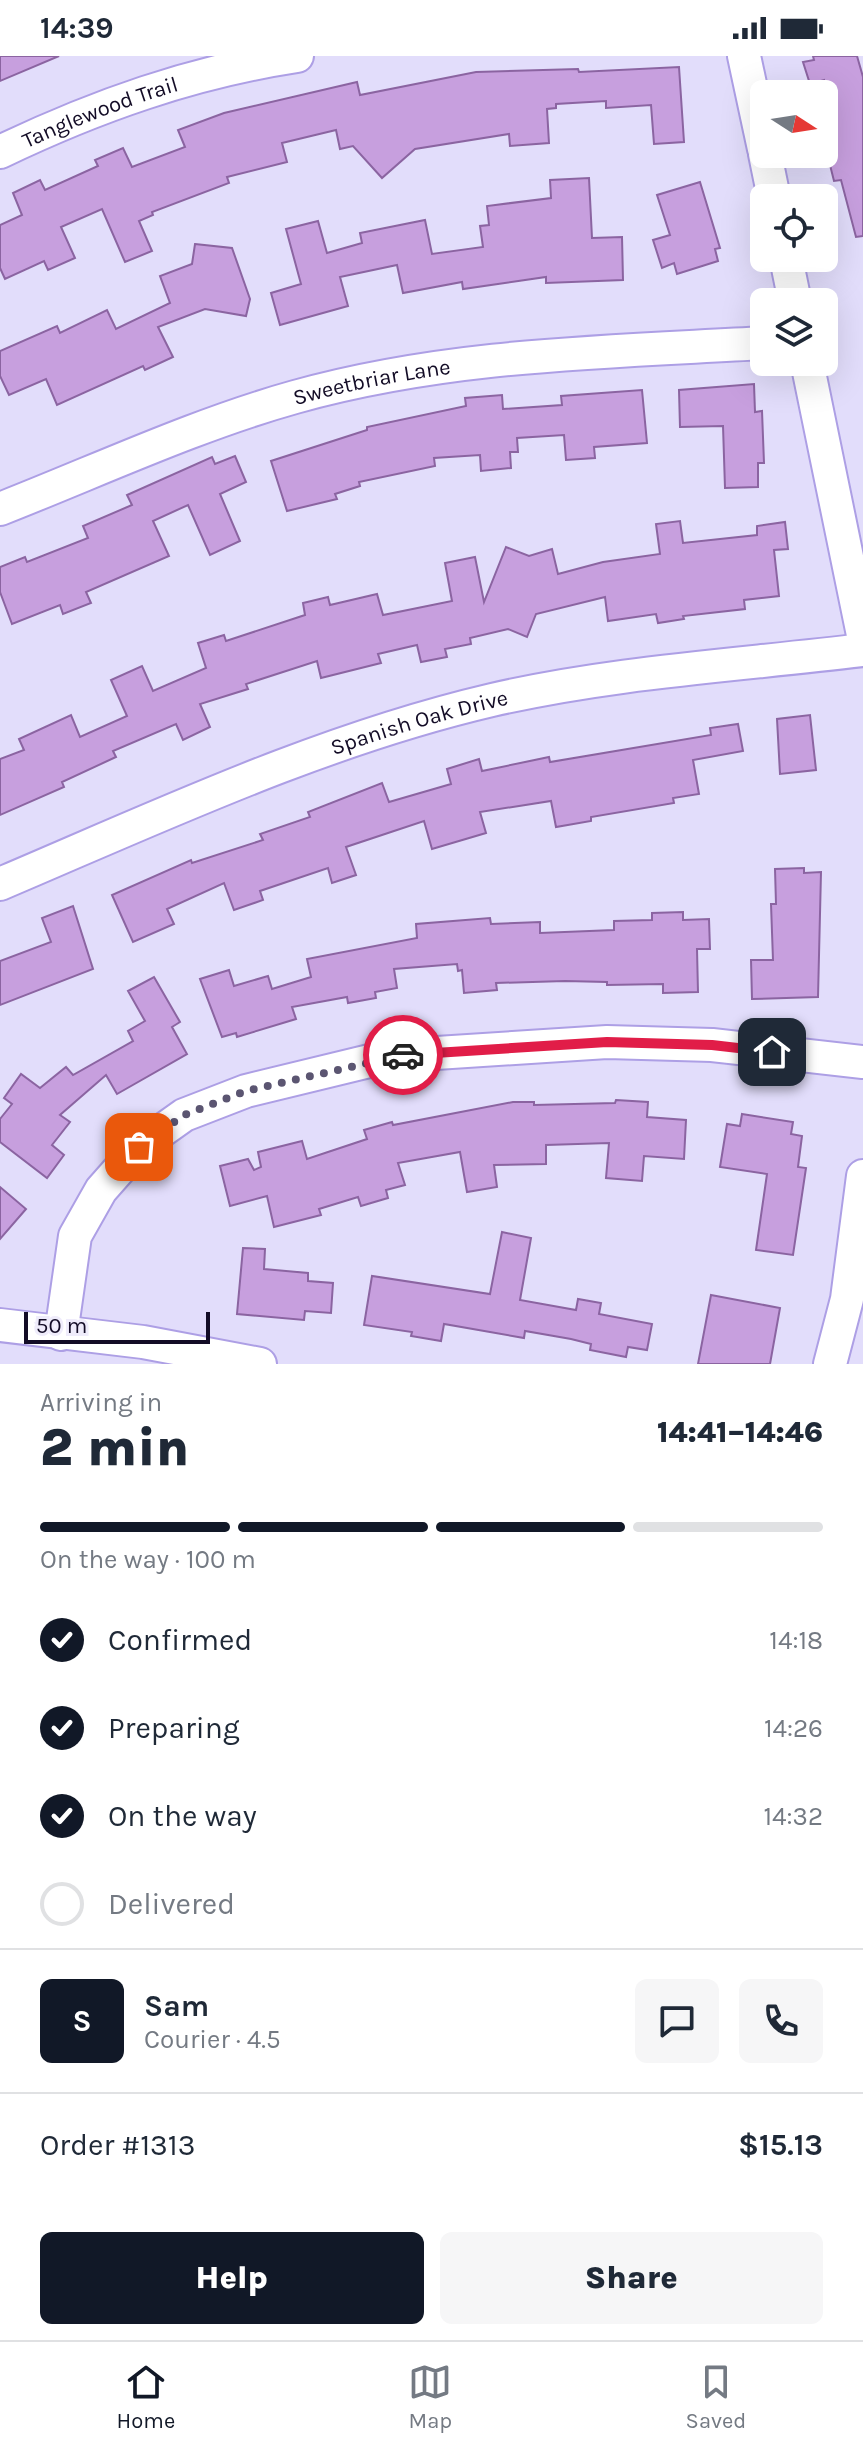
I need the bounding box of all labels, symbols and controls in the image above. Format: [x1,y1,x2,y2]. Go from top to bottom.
text: 14:39 [40,10,114,46]
street label: Tanglewood Trail [18,71,181,154]
north arrow [750,80,838,168]
map controls [750,80,838,376]
button: locate [750,184,838,272]
button: layers [750,288,838,376]
street label: Sweetbriar Lane [290,354,452,411]
street label: Spanish Oak Drive [327,685,510,761]
courier [363,1015,443,1095]
pin [738,1018,806,1086]
icon: home [750,1030,794,1074]
icon: car [381,1033,425,1077]
pin [105,1113,173,1181]
icon: bag [117,1125,161,1169]
scale bar [24,1308,210,1344]
text: 50 m [36,1313,87,1339]
text: Arriving in [40,1387,162,1418]
text: 14:41–14:46 [657,1414,823,1450]
text: 2 min [40,1417,189,1478]
text: On the way · 100 m [40,1544,256,1575]
icon: check [40,1618,84,1662]
text: Confirmed [108,1622,252,1658]
text: 14:18 [769,1625,823,1656]
icon: check [40,1706,84,1750]
text: Preparing [108,1710,240,1746]
text: 14:26 [764,1713,823,1744]
icon: check [40,1794,84,1838]
text: On the way [108,1798,257,1834]
text: 14:32 [763,1801,823,1832]
text: Delivered [108,1886,235,1922]
button: chat [635,1979,719,2063]
button: phone [739,1979,823,2063]
text: Sam [144,1988,209,2024]
text: S [72,2003,92,2039]
text: Courier · 4.5 [144,2024,281,2055]
text: Order #1313 [40,2127,195,2163]
text: $15.13 [738,2127,823,2163]
button: Help [40,2232,424,2324]
button: Share [440,2232,823,2324]
tab: Home [117,2360,175,2434]
tab: Map [408,2360,452,2434]
tab: Saved [686,2360,746,2434]

